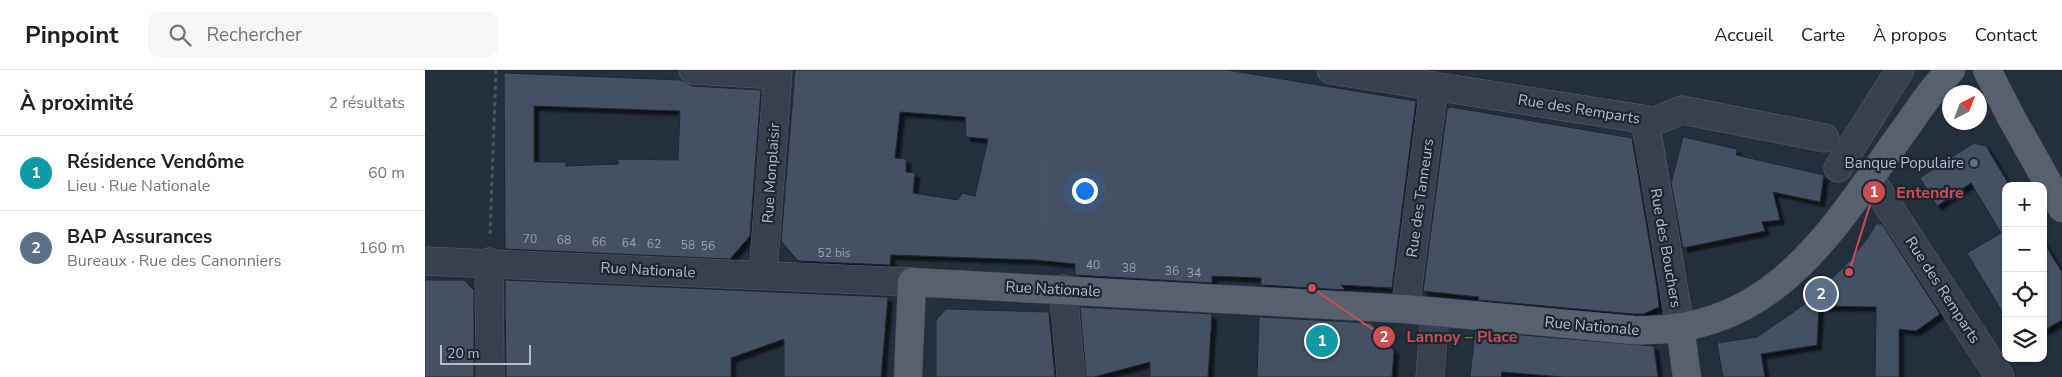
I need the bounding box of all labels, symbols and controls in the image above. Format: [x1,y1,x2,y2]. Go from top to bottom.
search box [148,12,498,57]
text: Pinpoint [25,19,118,51]
icon: search [166,21,194,49]
text: Rechercher [206,22,302,48]
text: Accueil [1714,23,1773,47]
text: Carte [1801,23,1845,47]
text: À propos [1873,23,1947,47]
text: Contact [1975,23,2037,47]
north arrow [1942,85,1987,130]
text: À proximité [20,89,134,117]
street label: Rue des Remparts [1516,89,1642,129]
text: 2 résultats [329,92,405,114]
street label: Rue Monplaisir [758,121,785,224]
street label: Rue des Tanneurs [1402,137,1438,259]
text: Résidence Vendôme [67,149,244,175]
place label: Banque Populaire [1845,153,1964,173]
marker: Banque Populaire [1968,157,1980,169]
text: 1 [31,162,41,184]
text: 60 m [368,162,405,184]
text: Lieu · Rue Nationale [67,175,210,197]
callout: Entendre [1861,177,1973,208]
your location [1072,178,1098,204]
text: 1 [1869,182,1879,202]
text: Entendre [1896,182,1964,204]
map controls [2002,182,2047,362]
button: + [2002,182,2047,227]
street label: Rue des Bouchers [1646,187,1686,309]
text: BAP Assurances [67,224,212,250]
button: − [2002,227,2047,272]
house number: 70 [523,231,537,247]
house number: 68 [557,232,571,248]
street label: Rue des Remparts [1901,233,1985,347]
house number: 66 [592,234,606,250]
house number: 64 [622,235,636,251]
house number: 62 [647,236,661,252]
text: 2 [31,237,41,259]
text: 160 m [358,237,405,259]
house number: 58 [681,237,695,253]
house number: 56 [701,238,715,254]
house number: 52 bis [817,245,851,261]
text: Bureaux · Rue des Canonniers [67,250,281,272]
house number: 40 [1086,257,1100,273]
street label: Rue Nationale [600,258,696,282]
house number: 38 [1122,260,1136,276]
house number: 36 [1165,263,1179,279]
house number: 34 [1187,265,1201,281]
button: locate [2002,272,2047,317]
pin: 2 [1805,275,1837,313]
street label: Rue Nationale [1005,277,1101,301]
street label: Rue Nationale [1544,312,1640,340]
button: layers [2002,317,2047,362]
callout: Lannoy – Place [1372,321,1528,352]
pin: 1 [1306,322,1338,360]
text: Lannoy – Place [1407,326,1518,348]
text: 2 [1379,327,1389,347]
scale bar [440,342,531,365]
text: 20 m [447,344,479,363]

